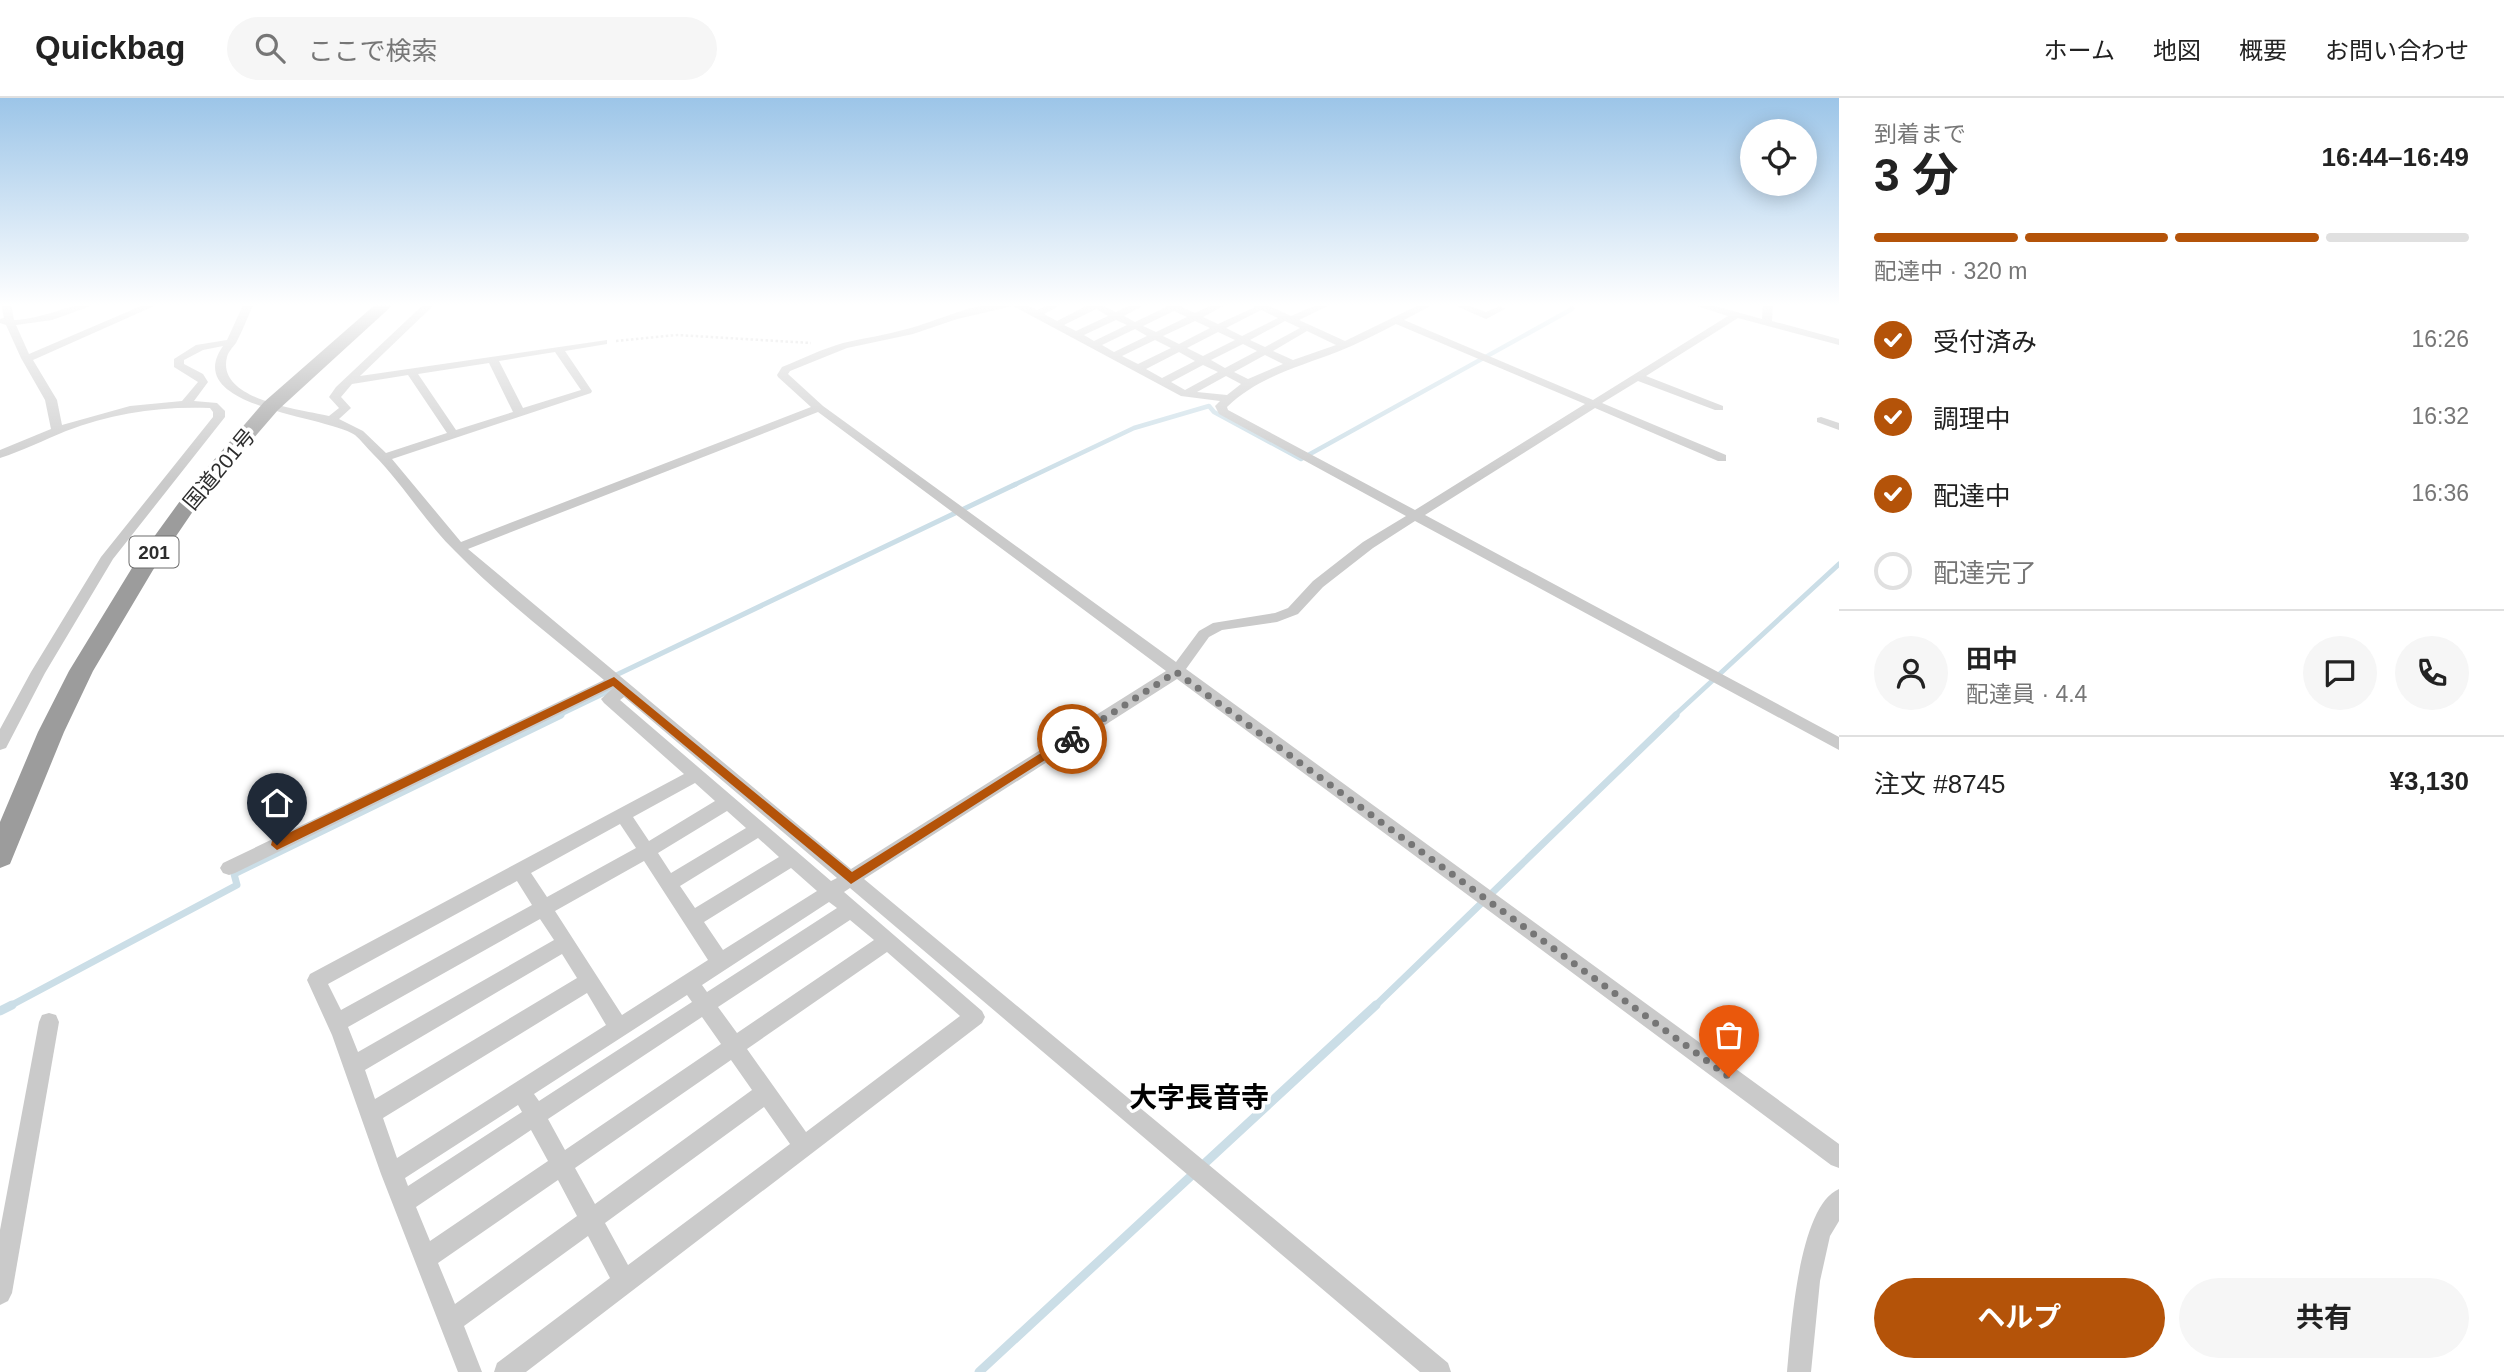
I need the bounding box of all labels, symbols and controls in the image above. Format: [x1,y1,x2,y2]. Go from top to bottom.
search box [227,17,717,80]
text: Quickbag [35,29,185,66]
icon: search [251,29,289,67]
text: ここで検索 [307,36,437,66]
text: ホーム [2044,37,2115,64]
text: 地図 [2153,37,2201,64]
text: 概要 [2239,37,2287,64]
text: お問い合わせ [2325,37,2469,64]
map controls [1740,119,1817,196]
button: locate [1740,119,1817,196]
text: 到着まで [1874,121,1966,147]
text: 16:44–16:49 [2322,142,2469,172]
text: 3 分 [1874,149,1958,201]
text: 配達中 · 320 m [1874,258,2027,284]
icon: check [1874,321,1912,359]
text: 16:26 [2411,326,2469,352]
text: 受付済み [1933,327,2037,357]
icon: check [1874,398,1912,436]
text: 16:32 [2411,403,2469,429]
text: 調理中 [1933,404,2011,434]
street label: 国道201号 [179,424,259,514]
icon: check [1874,475,1912,513]
text: 16:36 [2411,480,2469,506]
text: 配達中 [1933,481,2011,511]
road number: 201 [130,536,178,568]
text: 配達完了 [1933,558,2037,588]
button: person [1874,636,1948,710]
button: chat [2303,636,2377,710]
button: phone [2395,636,2469,710]
text: 田中 [1966,644,2018,674]
text: 配達員 · 4.4 [1966,681,2087,707]
courier [1037,704,1107,774]
icon: bike [1053,720,1091,758]
text: ¥3,130 [2389,766,2469,796]
text: 注文 #8745 [1874,769,2006,799]
pin [247,773,307,845]
icon: home [258,784,296,822]
pin [1699,1005,1759,1077]
icon: bag [1710,1016,1748,1054]
district label: 大字長音寺 [1129,1082,1269,1113]
button: ヘルプ [1874,1278,2165,1358]
button: 共有 [2179,1278,2469,1358]

